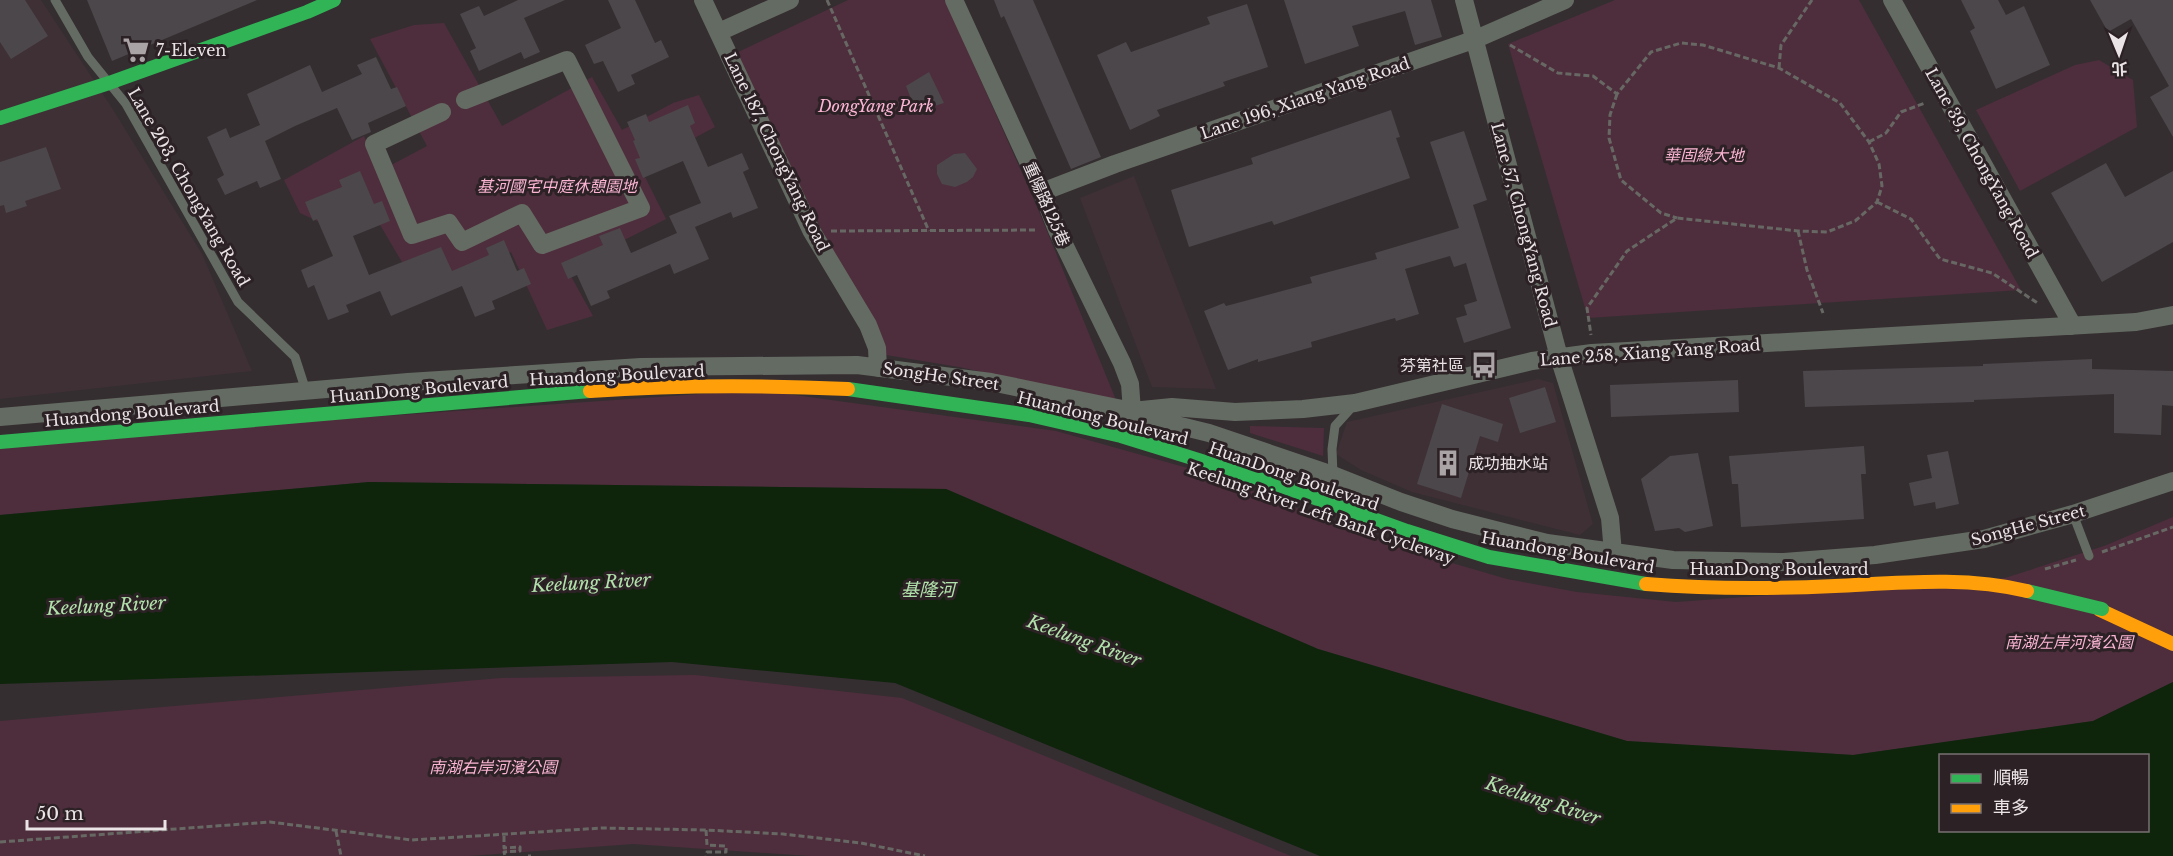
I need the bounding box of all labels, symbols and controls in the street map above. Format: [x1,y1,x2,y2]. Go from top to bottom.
north arrow [2089,24,2149,84]
supermarket icon: 7-Eleven [121,35,151,65]
place label: 7-Eleven [156,40,226,60]
street label: Lane 187, ChongYang Road [720,49,834,255]
street label: Lane 196, Xiang Yang Road [1198,53,1412,143]
text: 北 [2111,59,2128,79]
street label: Lane 39, ChongYang Road [1921,64,2043,262]
street label: Lane 203, ChongYang Road [124,84,254,290]
park label: DongYang Park [817,96,934,116]
street label: Lane 57, ChongYang Road [1487,120,1561,330]
park label: 華固綠大地 [1664,145,1746,165]
street label: 重陽路125巷 [1020,159,1074,249]
park label: 基河國宅中庭休憩園地 [477,176,639,196]
street label: Lane 258, Xiang Yang Road [1539,334,1761,370]
bus stop icon: 芬第社區 [1469,350,1499,380]
place label: 芬第社區 [1400,355,1464,375]
street label: SongHe Street [881,358,1001,394]
street label: Huandong Boulevard [529,360,705,390]
street label: HuanDong Boulevard [329,371,509,407]
street label: Huandong Boulevard [1015,387,1191,449]
street label: Huandong Boulevard [44,395,221,431]
street label: HuanDong Boulevard [1206,437,1382,515]
building icon: 成功抽水站 [1433,448,1463,478]
place label: 成功抽水站 [1468,453,1548,473]
street label: Keelung River Left Bank Cycleway [1184,458,1458,569]
street label: SongHe Street [1969,500,2087,550]
street label: Huandong Boulevard [1480,527,1656,577]
street label: HuanDong Boulevard [1689,559,1869,579]
water label: Keelung River [530,569,652,597]
water label: 基隆河 [901,579,958,601]
water label: Keelung River [45,592,167,620]
water label: Keelung River [1023,610,1145,672]
park label: 南湖左岸河濱公園 [2005,632,2135,652]
legend [1939,754,2149,832]
park label: 南湖右岸河濱公園 [429,757,559,777]
text: 順暢 [1993,767,2029,789]
water label: Keelung River [1482,772,1604,830]
scale bar [27,793,165,831]
text: 車多 [1993,797,2029,819]
text: 50 m [36,803,84,825]

